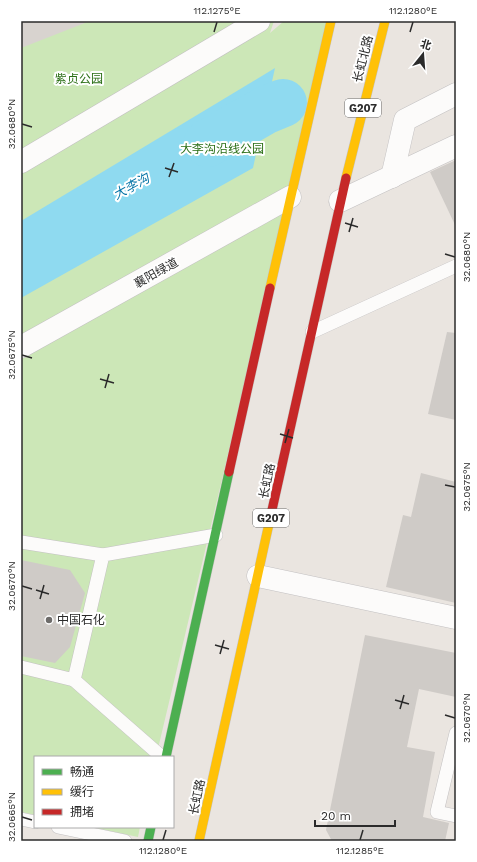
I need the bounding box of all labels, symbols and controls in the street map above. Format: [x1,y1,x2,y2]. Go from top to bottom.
text: 112.1275°E [193,5,241,16]
text: 112.1280°E [389,5,437,16]
street label: 长虹北路 [350,34,376,84]
north arrow [403,34,443,74]
text: 北 [419,37,433,53]
park label: 紫贞公园 [55,72,103,86]
text: 32.0680°N [6,99,17,149]
road number: G207 [345,99,381,117]
park label: 大李沟沿线公园 [180,142,264,156]
water label: 大李沟 [111,169,154,202]
text: 32.0680°N [461,232,472,282]
street label: 襄阳绿道 [132,255,180,291]
text: 32.0675°N [6,330,17,380]
street label: 长虹路 [256,462,278,500]
text: 32.0675°N [461,462,472,512]
road number: G207 [253,509,289,527]
text: 32.0670°N [6,561,17,611]
place label: 中国石化 [57,613,105,627]
marker: 中国石化 [44,615,54,625]
text: 32.0670°N [461,693,472,743]
legend [34,756,174,828]
text: 畅通 [70,765,94,779]
street label: 长虹路 [186,778,208,816]
text: 缓行 [70,785,94,799]
text: 32.0665°N [6,792,17,842]
scale bar [315,802,395,828]
text: 拥堵 [70,805,94,819]
text: 20 m [321,809,351,823]
text: 112.1280°E [139,845,187,856]
text: 112.1285°E [336,845,384,856]

